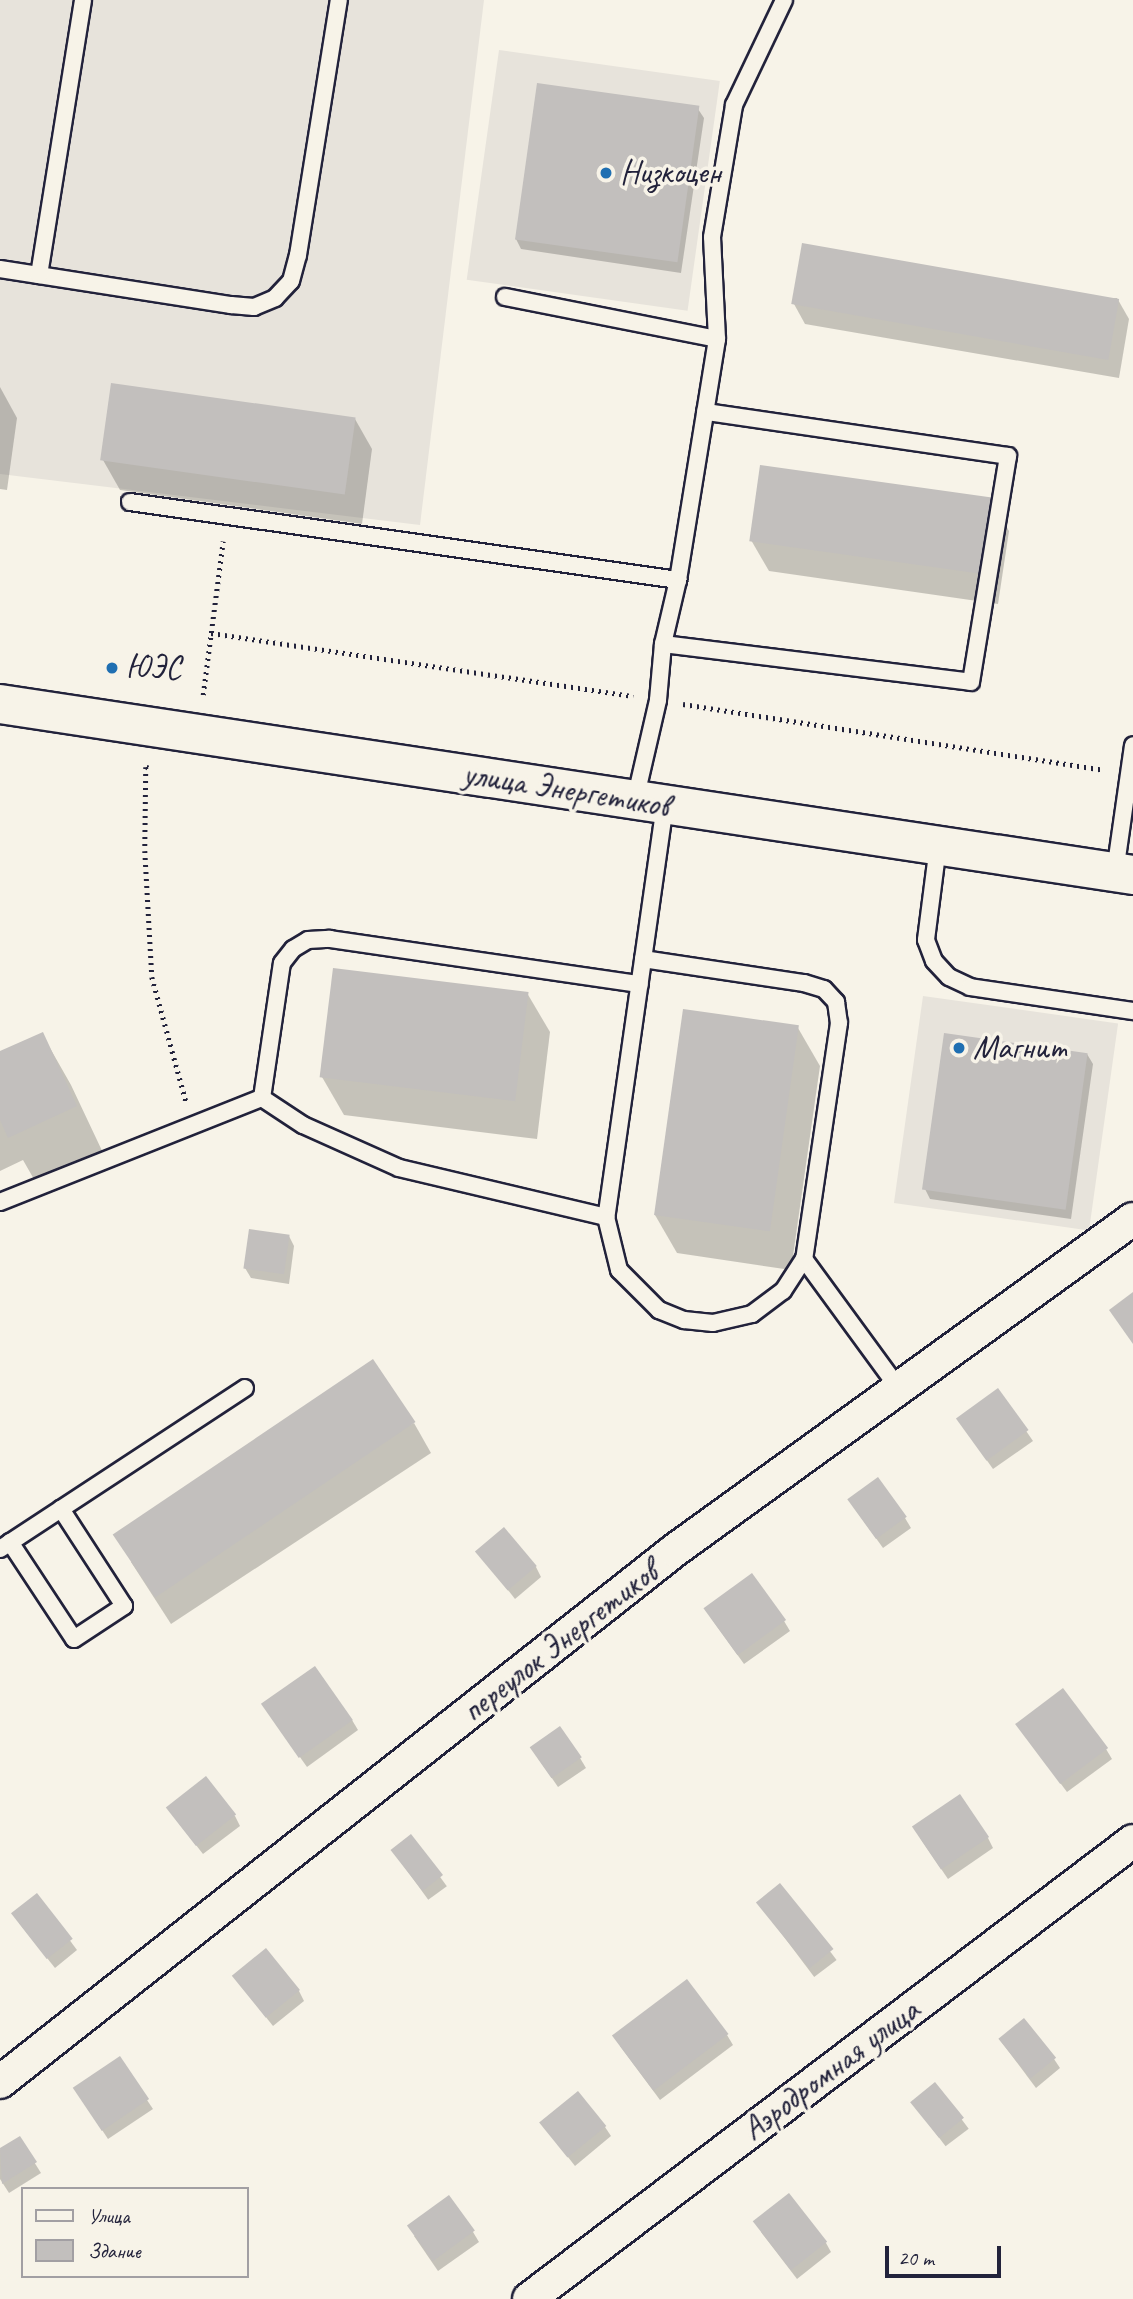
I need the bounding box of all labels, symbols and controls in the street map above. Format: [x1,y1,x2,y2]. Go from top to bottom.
place label: Низкоцен [620,153,721,193]
marker: Низкоцен [598,165,614,181]
place label: ЮЭС [126,648,181,688]
marker: ЮЭС [104,660,120,676]
street label: улица Энергетиков [461,754,671,826]
place label: Магнит [973,1028,1067,1068]
marker: Магнит [951,1040,967,1056]
street label: переулок Энергетиков [456,1554,664,1730]
street label: Аэродромная улица [734,1990,928,2150]
legend [21,2187,248,2278]
text: Улица [88,2203,130,2229]
scale bar [888,2232,1004,2276]
text: Здание [88,2238,141,2264]
text: 20 m [898,2245,934,2271]

